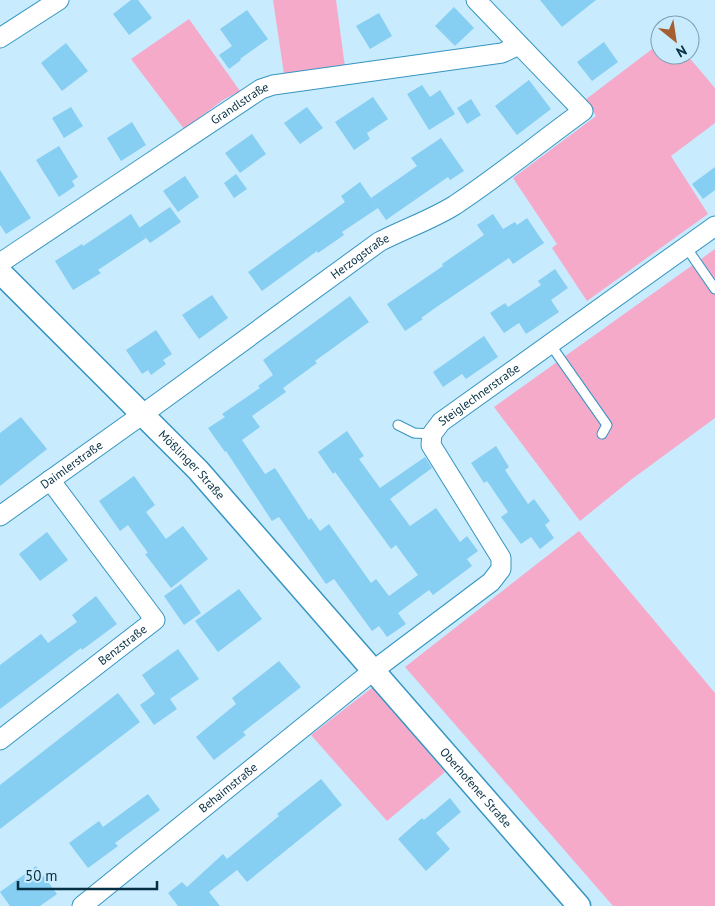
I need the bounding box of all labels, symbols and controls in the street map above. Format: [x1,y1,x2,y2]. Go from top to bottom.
north arrow [650,15,700,65]
text: N [673,41,690,61]
street label: Grandlstraße [208,79,270,127]
street label: Herzogstraße [327,230,392,282]
street label: Steiglechnerstraße [435,360,522,429]
street label: Mößlinger Straße [156,427,228,502]
street label: Daimlerstraße [37,437,105,492]
street label: Benzstraße [95,621,150,668]
street label: Oberhofener Straße [437,744,515,831]
street label: Behaimstraße [196,759,260,816]
scale bar [18,858,156,890]
text: 50 m [25,866,58,885]

